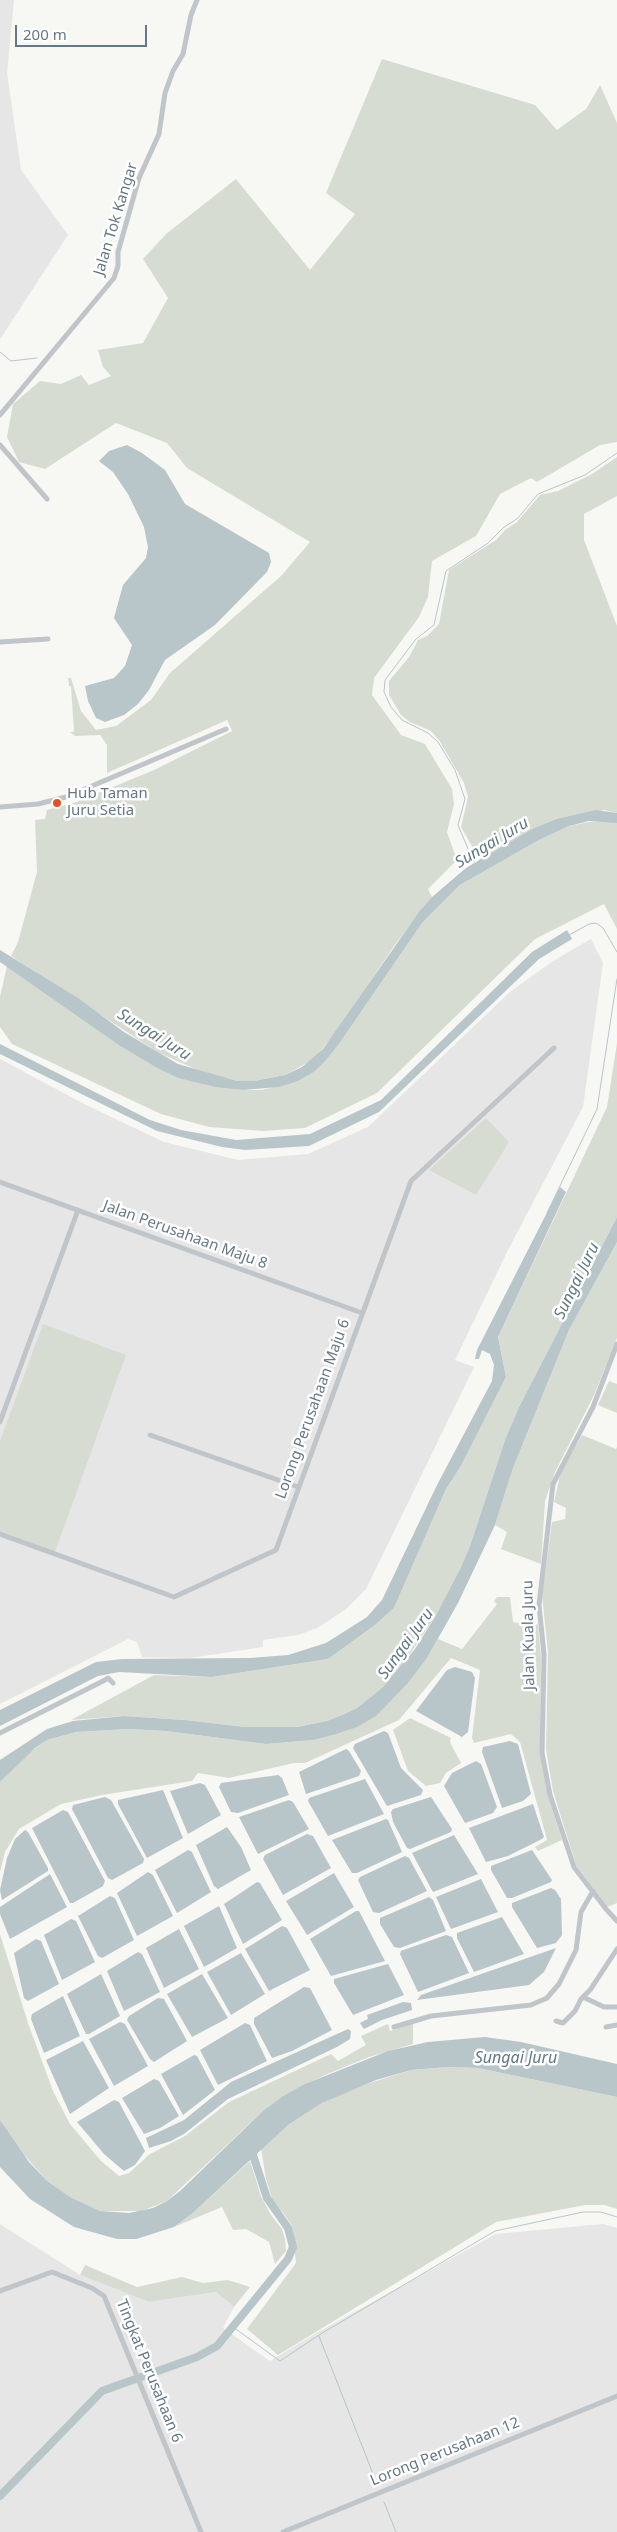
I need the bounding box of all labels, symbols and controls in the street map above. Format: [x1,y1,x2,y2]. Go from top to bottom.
scale bar [18,15,150,47]
text: 200 m [23,24,67,44]
street label: Jalan Tok Kangar [90,160,142,278]
place label: Hub Taman Juru Setia [67,785,148,820]
marker: Hub Taman Juru Setia [51,797,63,809]
water label: Sungai Juru [452,814,532,872]
water label: Sungai Juru [114,1005,194,1065]
street label: Jalan Perusahaan Maju 8 [100,1197,270,1273]
water label: Sungai Juru [550,1240,604,1322]
street label: Lorong Perusahaan Maju 6 [272,1317,354,1501]
street label: Jalan Kuala Juru [519,1580,539,1690]
water label: Sungai Juru [374,1605,438,1683]
water label: Sungai Juru [475,2048,557,2068]
street label: Tingkat Perusahaan 6 [112,2297,186,2445]
street label: Lorong Perusahaan 12 [368,2414,522,2490]

